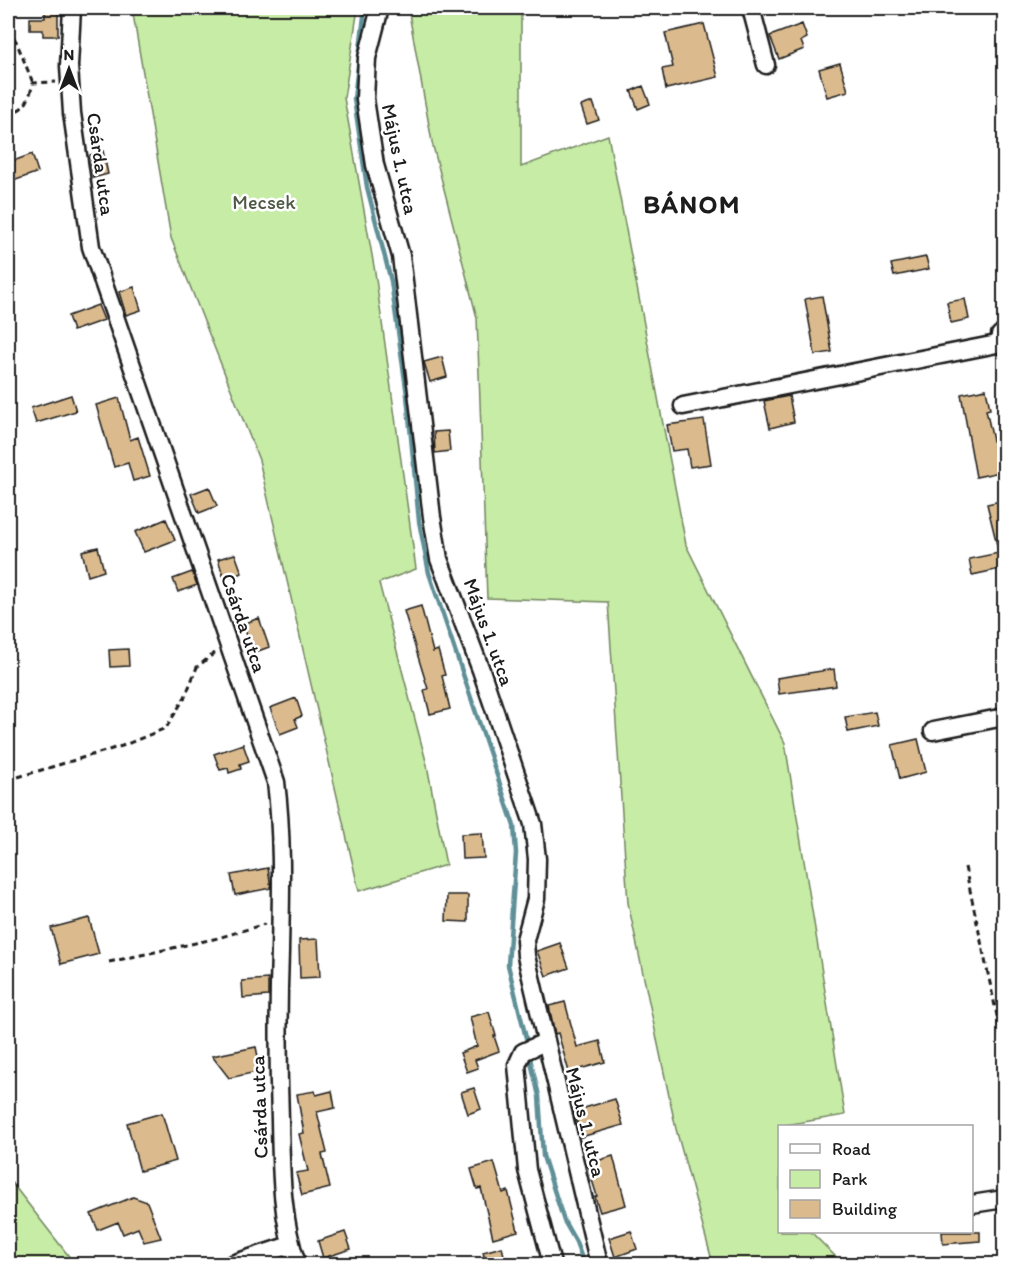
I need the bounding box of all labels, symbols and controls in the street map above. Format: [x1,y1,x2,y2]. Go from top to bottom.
north arrow [39,39,99,99]
text: N [64,45,74,64]
street label: Május 1. utca [377,102,424,217]
street label: Csárda utca [82,111,120,217]
district label: BÁNOM [643,188,741,220]
park label: Mecsek [232,190,296,214]
street label: Csárda utca [216,570,272,676]
street label: Május 1. utca [458,575,520,690]
street label: Csárda utca [245,1054,273,1159]
street label: Május 1. utca [561,1065,611,1180]
legend [778,1125,973,1233]
text: Road [832,1138,871,1160]
text: Park [832,1168,867,1190]
text: Building [832,1198,898,1220]

